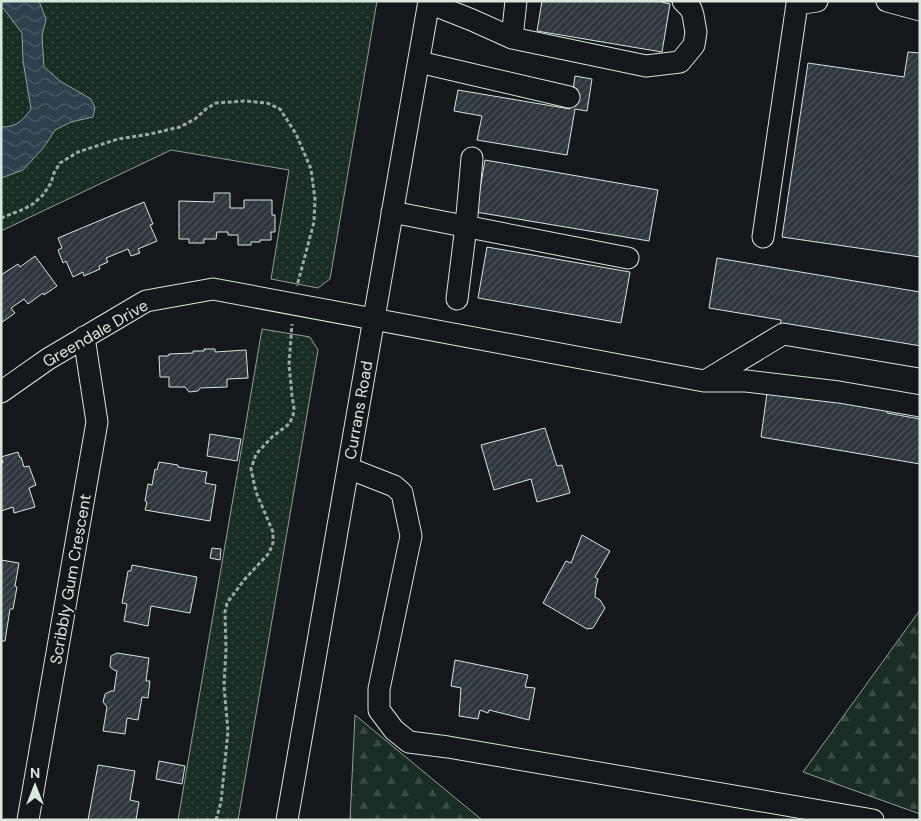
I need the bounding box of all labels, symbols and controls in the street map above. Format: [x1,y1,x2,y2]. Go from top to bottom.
street label: Greendale Drive [39,295,152,372]
street label: Currans Road [339,359,378,461]
street label: Scribbly Gum Crescent [45,492,96,666]
north arrow [10,761,60,811]
text: N [30,764,40,782]

